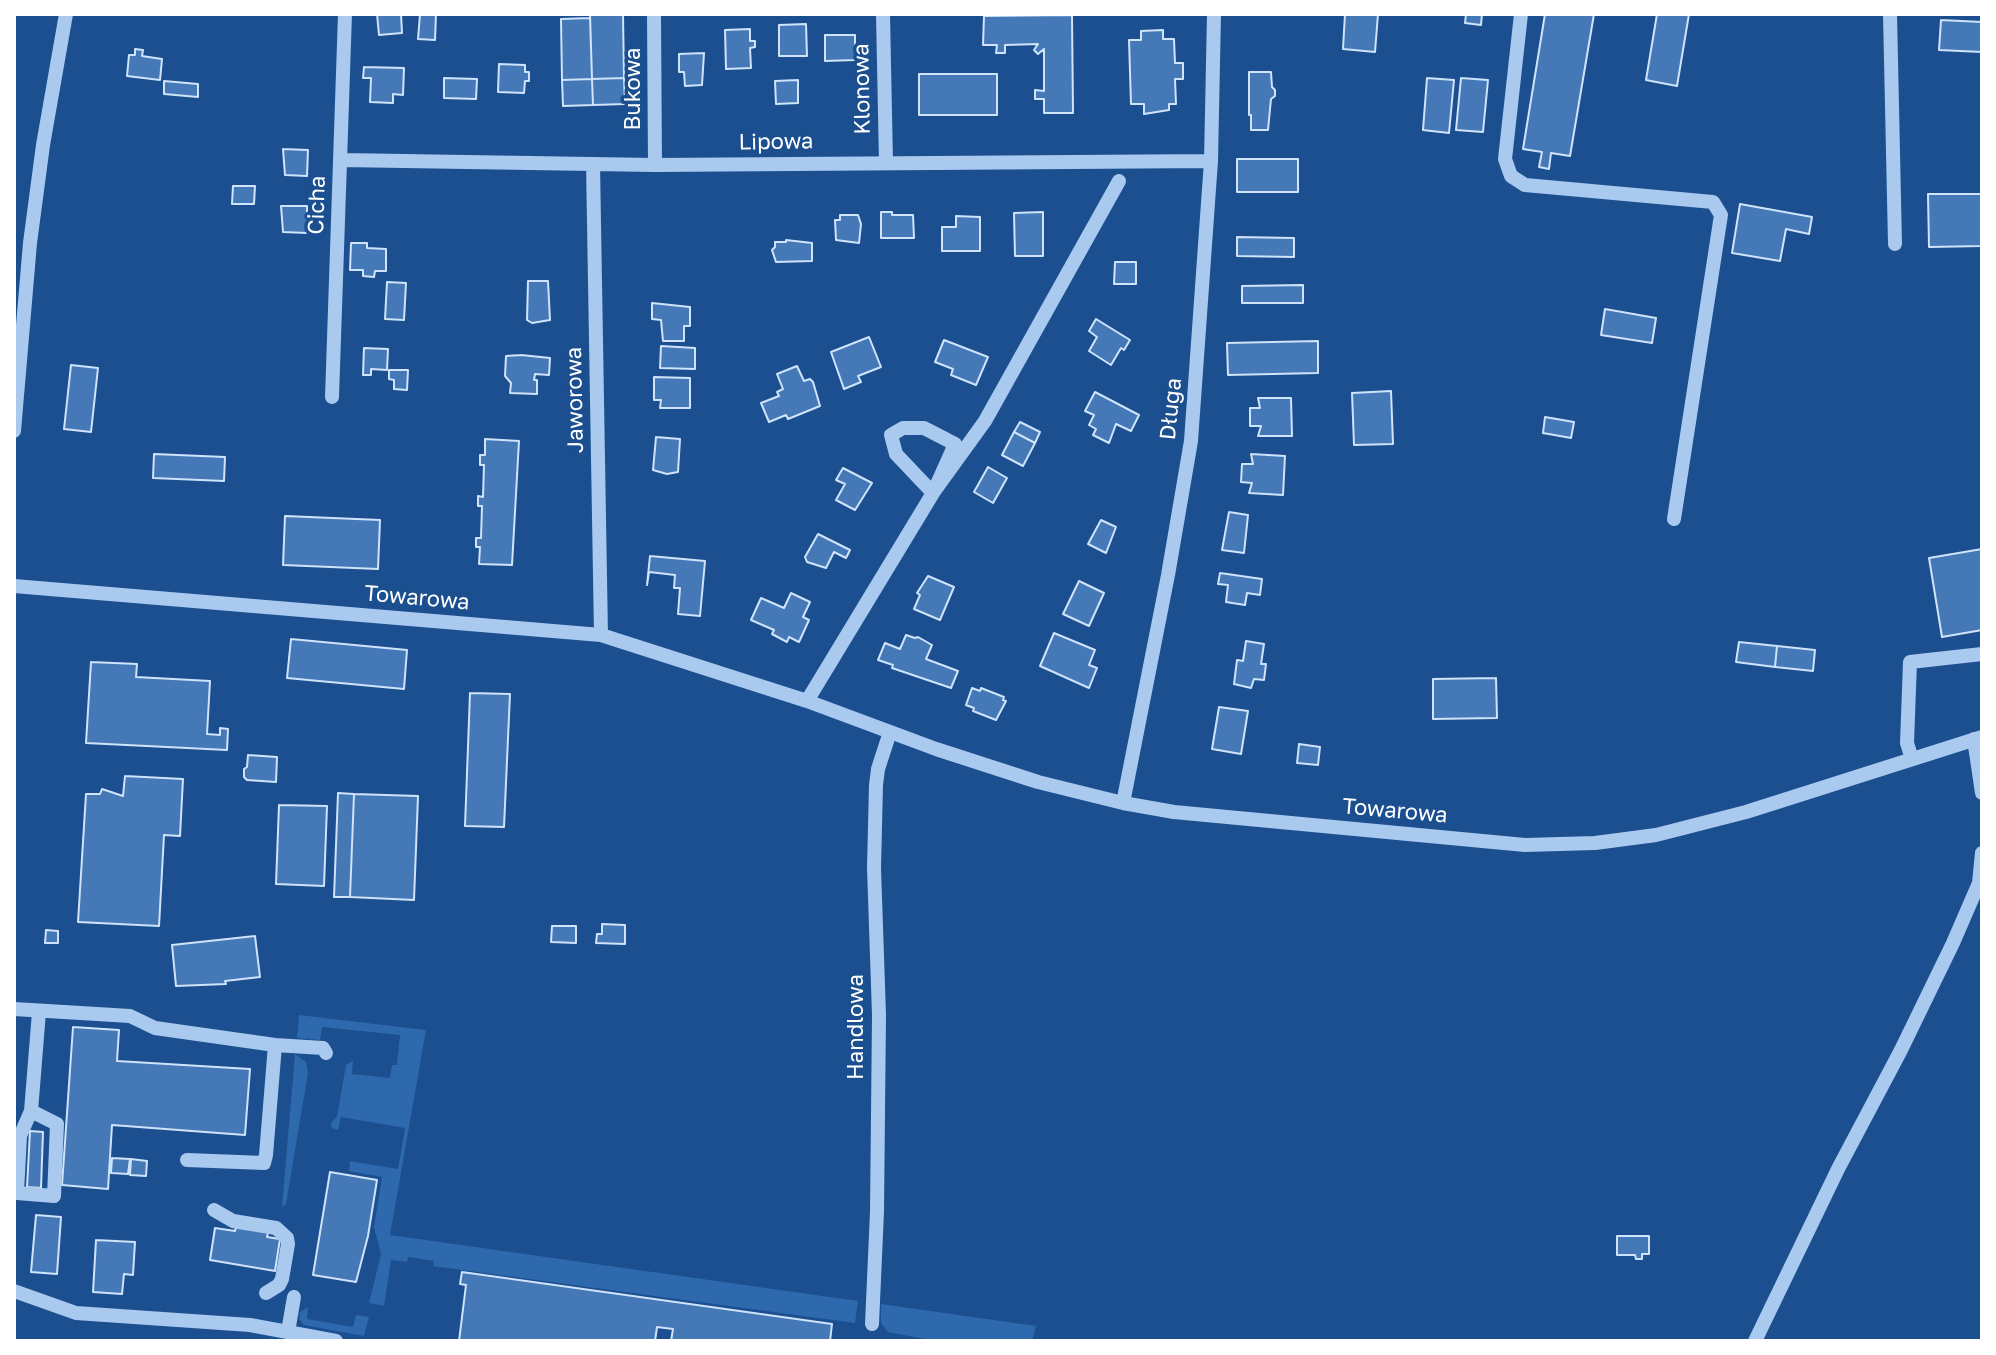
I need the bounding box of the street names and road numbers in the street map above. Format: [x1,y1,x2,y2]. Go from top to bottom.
street label: Klonowa [848,43,876,135]
street label: Bukowa [620,48,646,130]
street label: Lipowa [738,128,814,156]
street label: Cicha [303,175,331,235]
street label: Jaworowa [561,347,589,453]
street label: Długa [1155,377,1187,441]
street label: Towarowa [363,580,471,616]
street label: Towarowa [1341,793,1449,829]
street label: Handlowa [843,974,869,1080]

